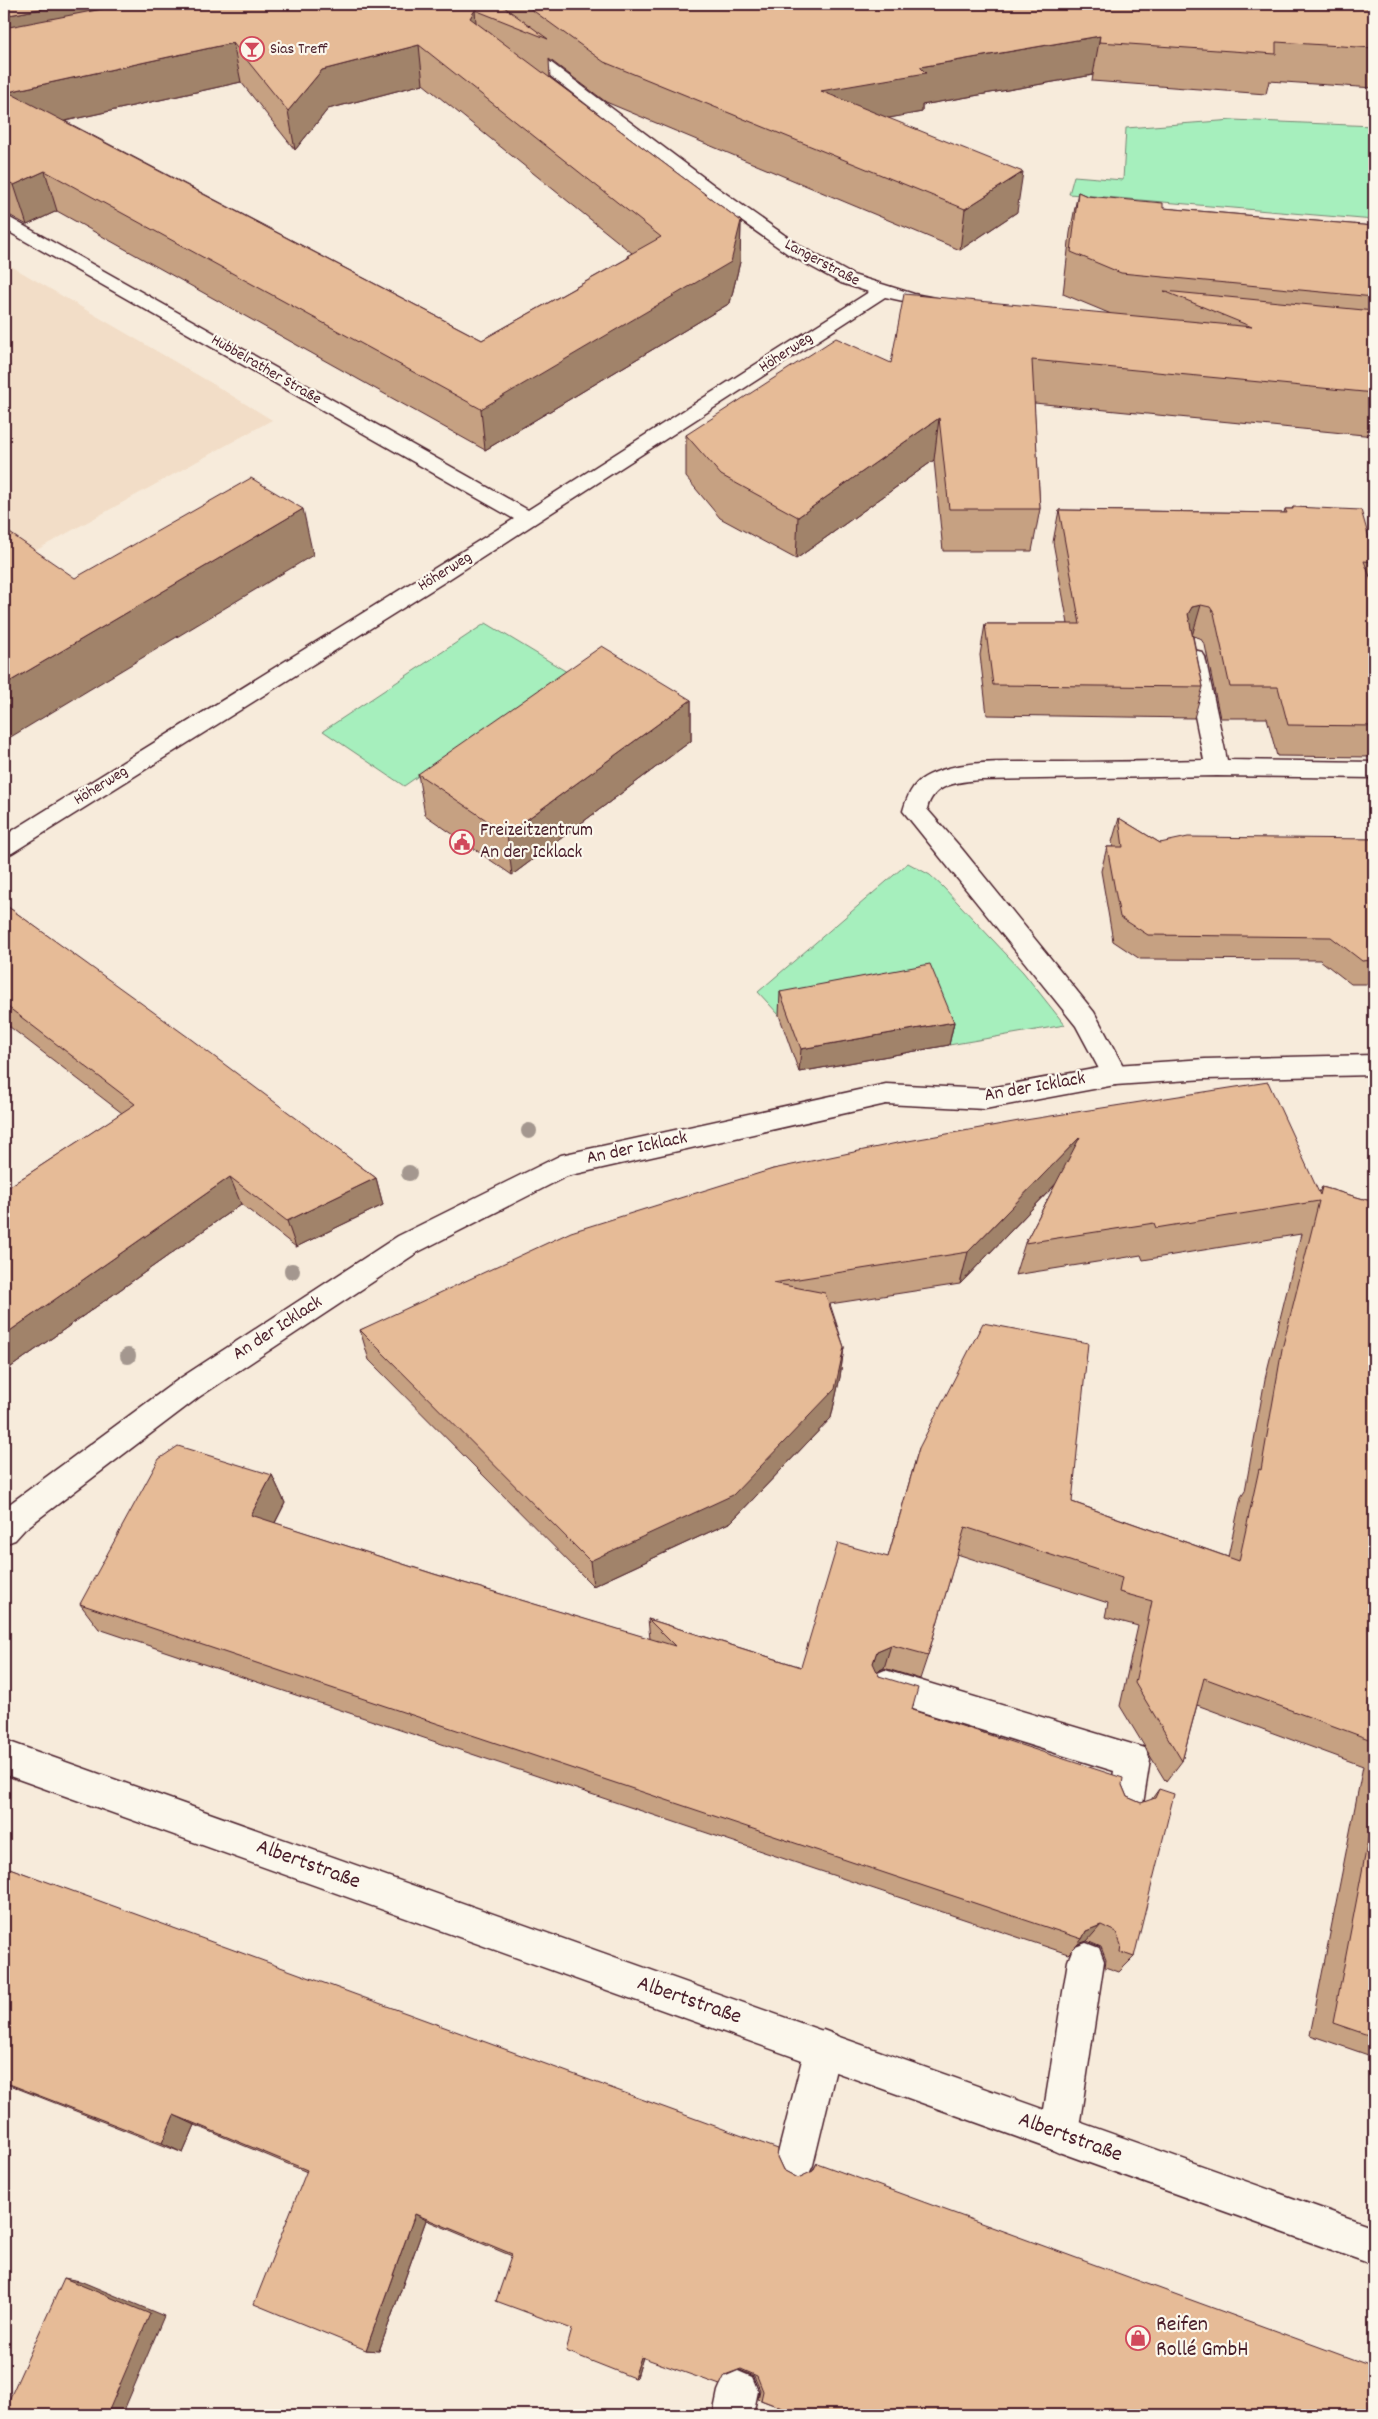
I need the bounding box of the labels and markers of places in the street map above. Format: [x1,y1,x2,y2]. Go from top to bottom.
bar icon: Sias Treff [239,36,265,62]
place label: Sias Treff [270,38,328,61]
place label: Freizeitzentrum An der Icklack [480,818,593,867]
public building icon: Freizeitzentrum An der Icklack [449,829,475,855]
place label: Reifen Rollé GmbH [1156,2310,1249,2366]
shop icon: Reifen Rollé GmbH [1125,2325,1151,2351]

